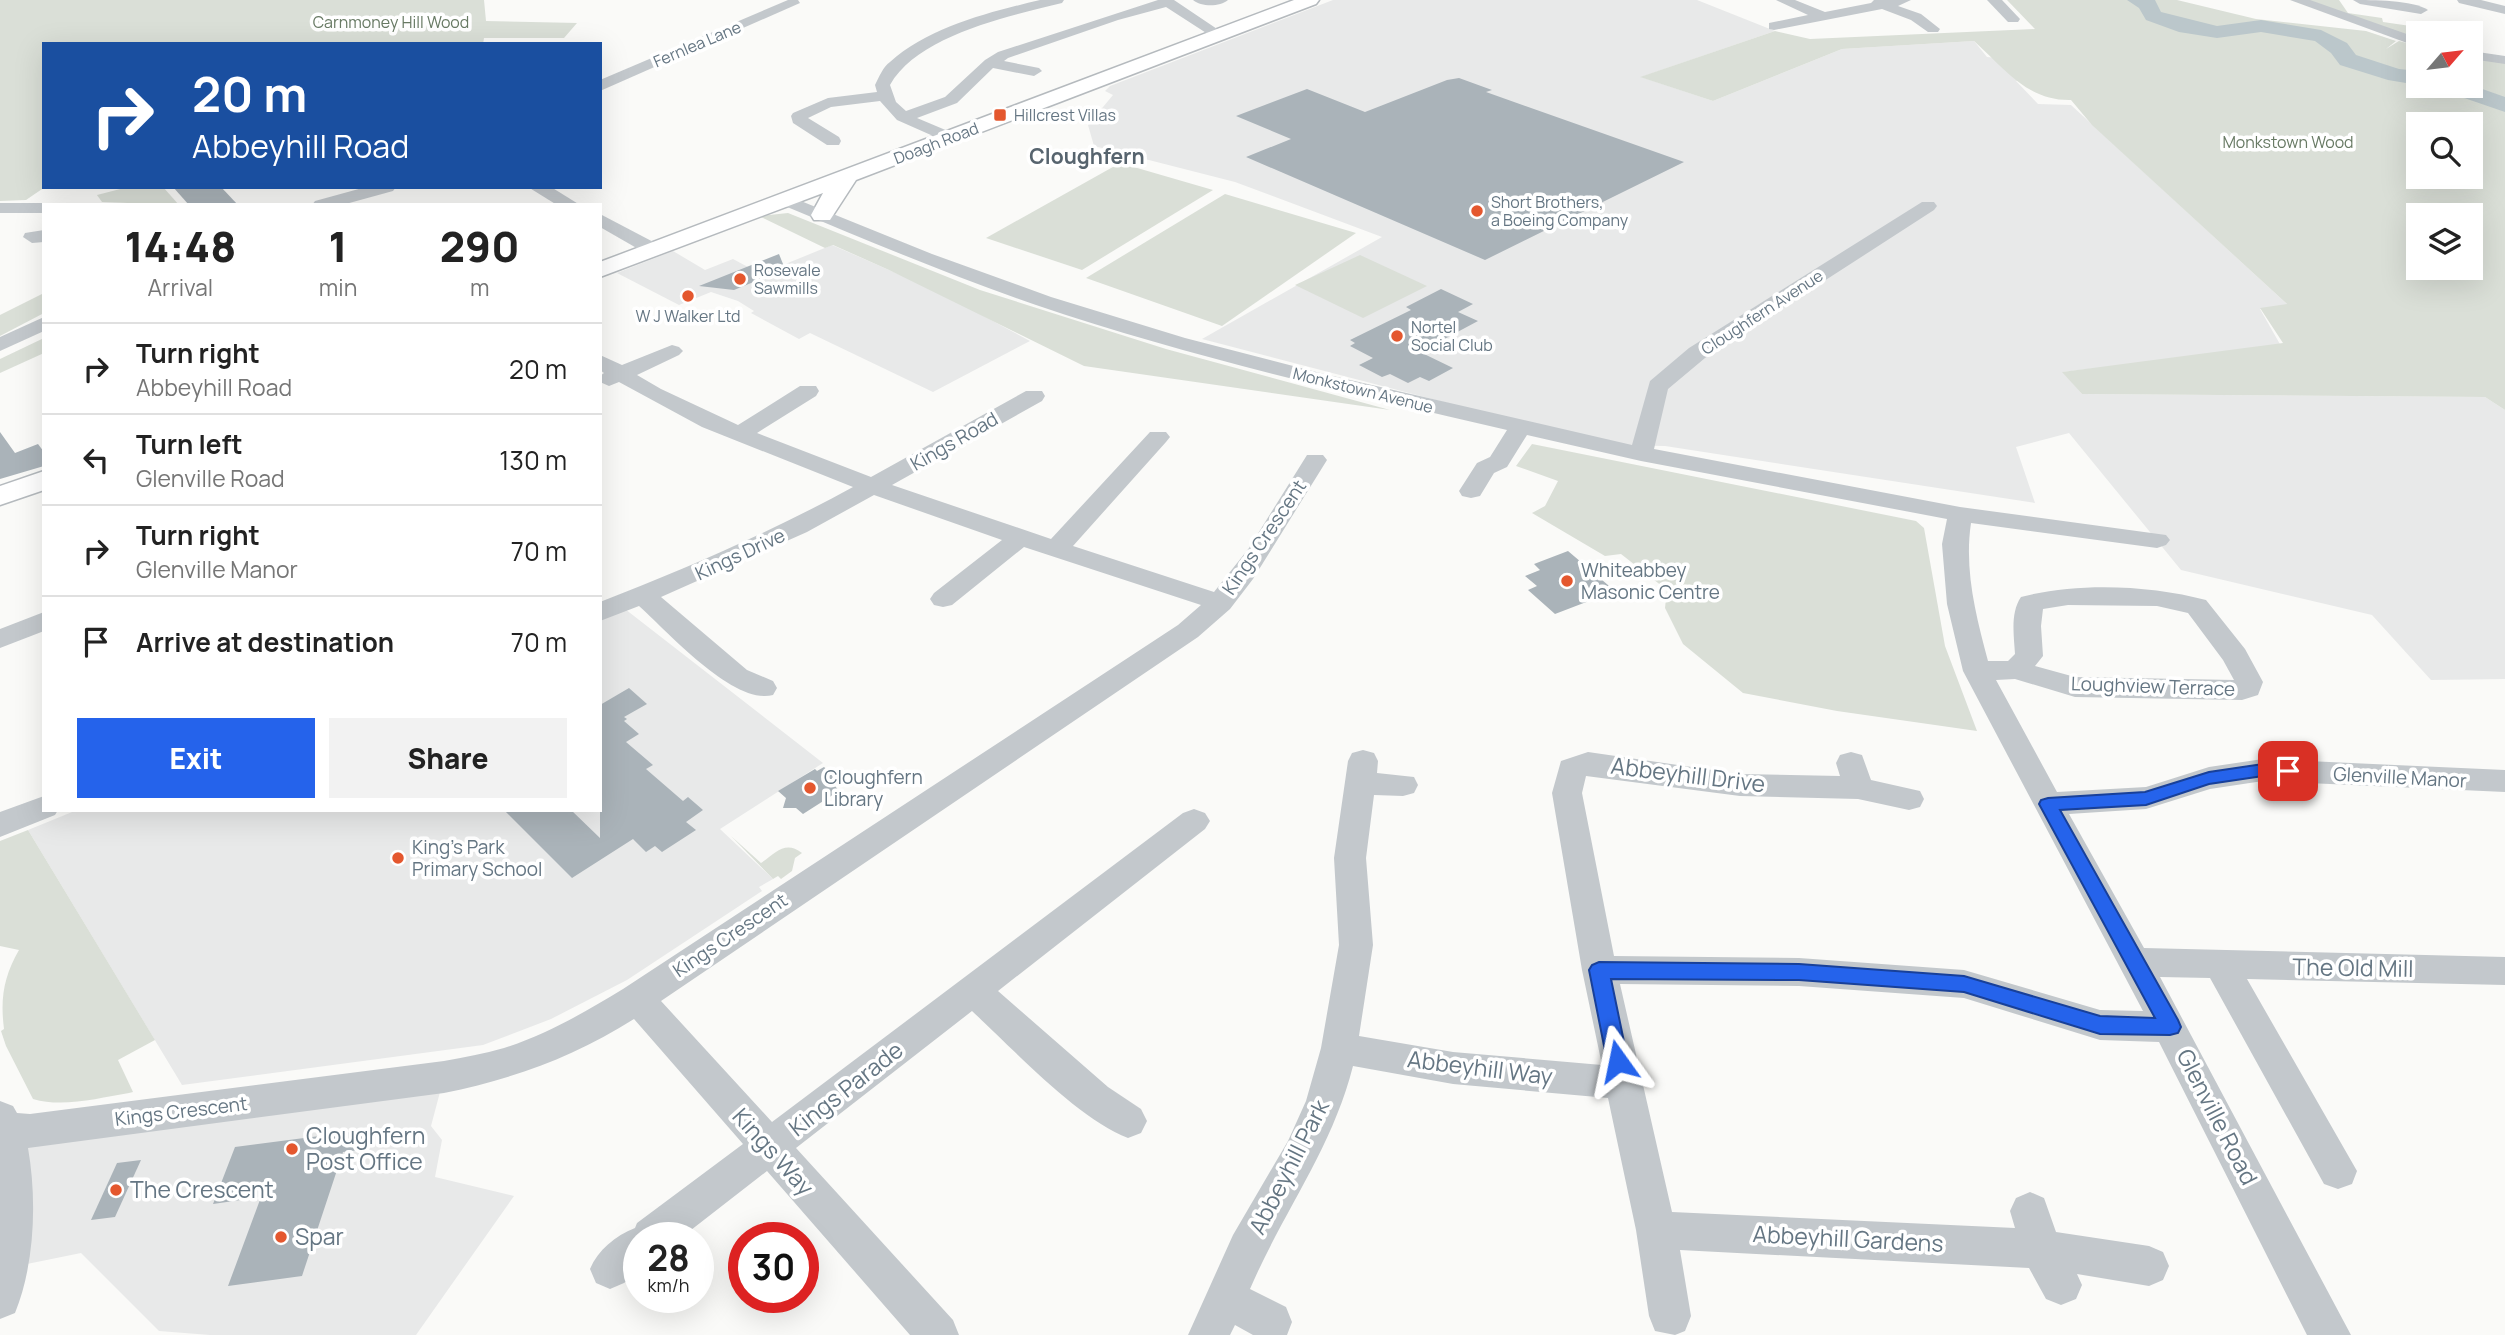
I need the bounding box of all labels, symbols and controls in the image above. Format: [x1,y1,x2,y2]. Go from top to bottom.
park label: Carnmoney Hill Wood [313,11,469,33]
street label: Fernlea Lane [650,16,744,72]
north arrow [2406,21,2483,98]
map controls [2406,21,2483,280]
text: 20 m [192,60,307,127]
icon: right [77,70,168,161]
place label: Hillcrest Villas [1014,104,1116,126]
marker: Hillcrest Villas [992,107,1008,123]
button: search [2406,112,2483,189]
street label: Doagh Road [890,117,982,169]
text: Abbeyhill Road [192,124,409,168]
park label: Monkstown Wood [2222,131,2354,153]
district label: Cloughfern [1029,142,1145,170]
place label: Short Brothers, a Boeing Company [1491,191,1629,231]
marker: Short Brothers, a Boeing Company [1469,203,1485,219]
button: layers [2406,203,2483,280]
text: 14:48 [124,217,236,275]
text: 1 [329,217,348,275]
text: 290 [440,217,520,275]
place label: Rosevale Sawmills [754,259,821,299]
street label: Cloughfern Avenue [1697,264,1827,360]
text: Arrival [148,271,213,303]
text: min [319,271,357,303]
text: m [470,271,489,303]
marker: Rosevale Sawmills [732,271,748,287]
marker: W J Walker Ltd [680,288,696,304]
place label: W J Walker Ltd [635,305,741,327]
place label: Nortel Social Club [1411,316,1493,356]
marker: Nortel Social Club [1389,328,1405,344]
text: Turn right [136,335,260,371]
icon: right [77,350,115,388]
text: 20 m [509,351,567,387]
street label: Monkstown Avenue [1291,362,1435,418]
text: Abbeyhill Road [136,371,292,403]
street label: Kings Road [905,405,1003,477]
text: Turn left [136,426,243,462]
icon: left [77,441,115,479]
text: 130 m [499,442,567,478]
text: Glenville Road [136,462,285,494]
street label: Kings Crescent [1216,474,1312,600]
text: Turn right [136,517,260,553]
street label: Kings Drive [691,522,789,586]
icon: right [77,532,115,570]
text: 70 m [511,533,567,569]
text: Glenville Manor [136,553,298,585]
place label: Whiteabbey Masonic Centre [1581,557,1720,605]
marker: Whiteabbey Masonic Centre [1559,573,1575,589]
icon: arrive [77,623,115,661]
text: Arrive at destination [136,624,394,660]
text: 70 m [511,624,567,660]
street label: Loughview Terrace [2071,670,2235,702]
button: Exit [77,718,315,798]
button: Share [329,718,567,798]
pin [2258,741,2318,801]
street label: Abbeyhill Drive [1609,749,1767,799]
icon: arrive [2269,752,2307,790]
street label: Glenville Manor [2333,761,2468,793]
place label: Cloughfern Library [824,764,923,812]
marker: Cloughfern Library [802,780,818,796]
place label: King's Park Primary School [412,834,542,882]
marker: King's Park Primary School [390,850,406,866]
street label: Kings Crescent [667,887,793,983]
street label: The Old Mill [2292,950,2414,984]
position arrow [1581,1024,1655,1098]
street label: Kings Parade [782,1033,909,1143]
street label: Abbeyhill Way [1406,1042,1555,1092]
street label: Glenville Road [2170,1043,2266,1190]
street label: Kings Crescent [113,1090,249,1132]
street label: Abbeyhill Park [1240,1093,1336,1239]
street label: Kings Way [726,1101,822,1202]
place label: Cloughfern Post Office [306,1119,425,1177]
marker: Cloughfern Post Office [284,1141,300,1157]
place label: The Crescent [130,1173,274,1205]
marker: The Crescent [108,1182,124,1198]
street label: Abbeyhill Gardens [1752,1217,1944,1259]
place label: Spar [295,1220,344,1252]
speed limit sign: 30 [728,1222,819,1313]
marker: Spar [273,1229,289,1245]
text: 28 [647,1234,690,1282]
text: km/h [648,1273,689,1297]

